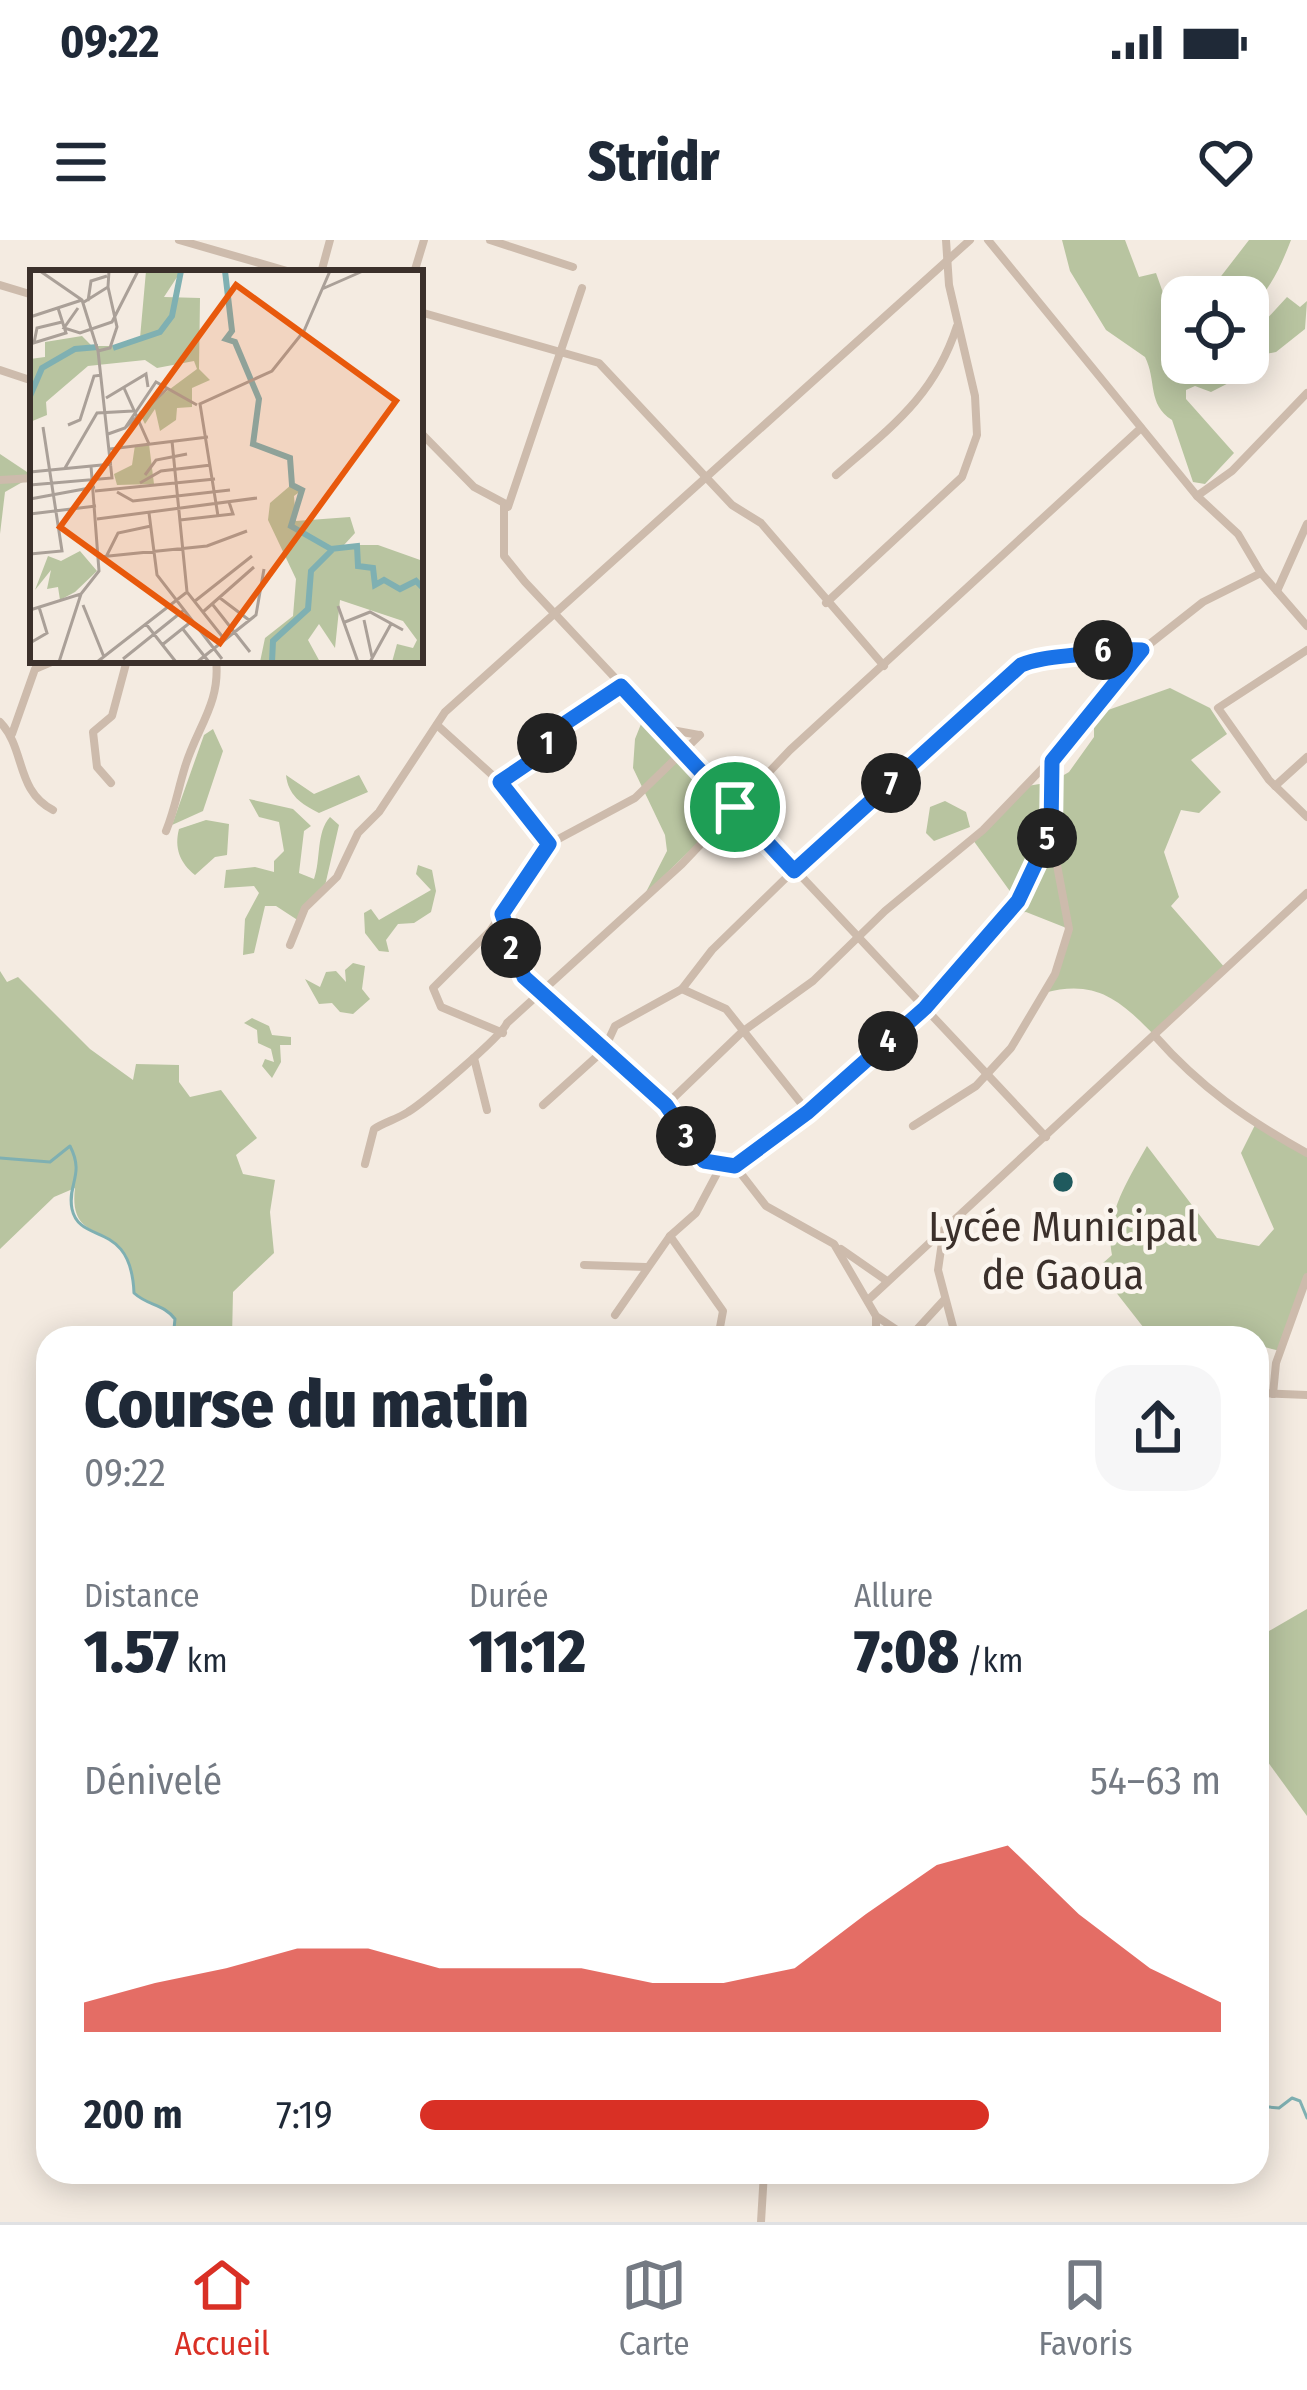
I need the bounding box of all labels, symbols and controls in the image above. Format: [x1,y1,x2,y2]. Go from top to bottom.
text: 09:22 [60,15,159,69]
icon: menu [48,129,114,195]
icon: heart [1193,129,1259,195]
text: Stridr [588,130,719,194]
inset map [30,270,423,663]
map controls [1161,276,1269,384]
button: locate [1161,276,1269,384]
pin: 6 [1073,620,1133,680]
text: 6 [1094,630,1112,670]
pin: 1 [517,713,577,773]
text: 1 [540,723,554,763]
pin: 7 [861,753,921,813]
pin [684,756,786,858]
text: 7 [884,763,898,803]
icon: arrive [702,774,768,840]
pin: 5 [1017,808,1077,868]
text: 5 [1039,818,1055,858]
pin: 2 [481,918,541,978]
text: 2 [503,928,519,968]
pin: 4 [858,1011,918,1071]
text: 4 [880,1021,896,1061]
pin: 3 [656,1106,716,1166]
text: 3 [678,1116,694,1156]
marker: Lycée Municipal de Gaoua [1050,1169,1076,1195]
place label: Lycée Municipal de Gaoua [928,1202,1198,1300]
text: Course du matin [84,1365,529,1444]
button: share [1095,1365,1221,1491]
text: 09:22 [84,1450,166,1496]
text: Distance [84,1576,200,1616]
text: Durée [469,1576,549,1616]
text: Allure [854,1576,933,1616]
text: 1.57 [84,1616,179,1688]
text: 11:12 [469,1616,586,1688]
text: 7:08 [854,1616,959,1688]
text: km [179,1641,228,1681]
text: /km [959,1641,1023,1681]
text: Dénivelé [84,1758,222,1804]
text: 54–63 m [1090,1758,1221,1804]
text: 200 m [84,2092,183,2138]
text: 7:19 [276,2092,333,2138]
tab: Accueil [174,2252,270,2364]
tab: Carte [619,2252,690,2364]
tab: Favoris [1039,2252,1132,2364]

